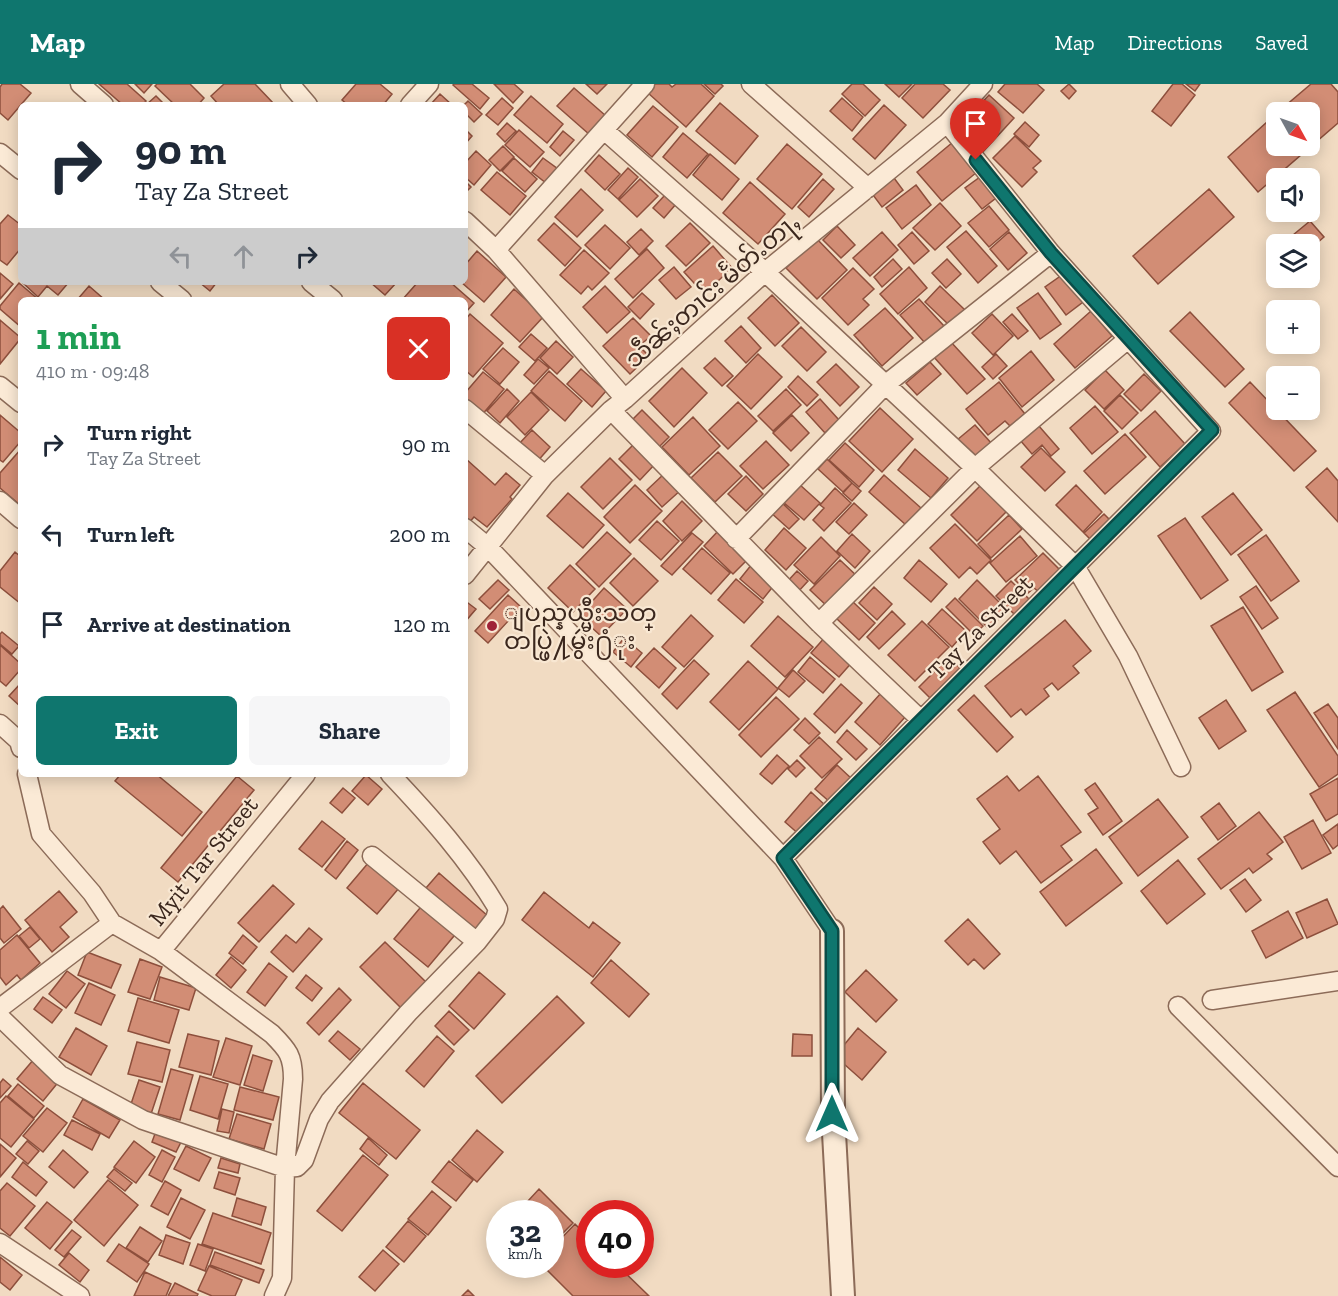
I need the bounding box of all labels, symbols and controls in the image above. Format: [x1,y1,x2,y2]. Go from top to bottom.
text: Map [30,26,85,59]
text: Map [1055,30,1095,55]
text: Directions [1128,30,1222,55]
text: Saved [1255,30,1308,55]
pin [950,98,1001,160]
north arrow [1266,102,1320,156]
map controls [1266,102,1320,420]
icon: arrive [959,107,992,140]
text: 90 m [135,124,226,175]
icon: right [36,126,114,204]
button: sound [1266,168,1320,222]
text: Tay Za Street [135,175,289,207]
street label: သဵၼ်ႈတၢင်း မႅတ်ႉတႃႇ [618,206,808,377]
button: layers [1266,234,1320,288]
icon: left [164,240,197,273]
icon: ahead [227,240,260,273]
icon: right [290,240,323,273]
button: + [1266,300,1320,354]
text: 1 min [36,315,121,358]
button: close [387,317,450,380]
text: 410 m · 09:48 [36,359,149,383]
button: − [1266,366,1320,420]
text: Turn right [87,419,191,446]
icon: right [36,428,69,461]
text: 90 m [402,431,450,458]
text: Tay Za Street [87,446,201,470]
icon: left [36,518,69,551]
text: Turn left [87,521,174,548]
text: 200 m [389,521,450,548]
street label: Tay Za Street [921,568,1039,686]
place label: ျပည္နယ္မီးသတ္ တပ္ဖြဲ႔မွဴး႐ံုး [504,597,657,661]
icon: arrive [36,608,69,641]
text: Arrive at destination [87,611,290,638]
text: 120 m [394,611,450,638]
marker: ျပည္နယ္မီးသတ္ တပ္ဖြဲ႔မွဴး႐ံုး [485,619,499,633]
button: Exit [36,696,237,765]
button: Share [249,696,450,765]
street label: Myit Tar Street [142,791,264,931]
position arrow [800,1082,864,1146]
speed limit sign: 40 [576,1200,654,1278]
text: 32 [509,1214,541,1250]
text: km/h [508,1245,542,1263]

